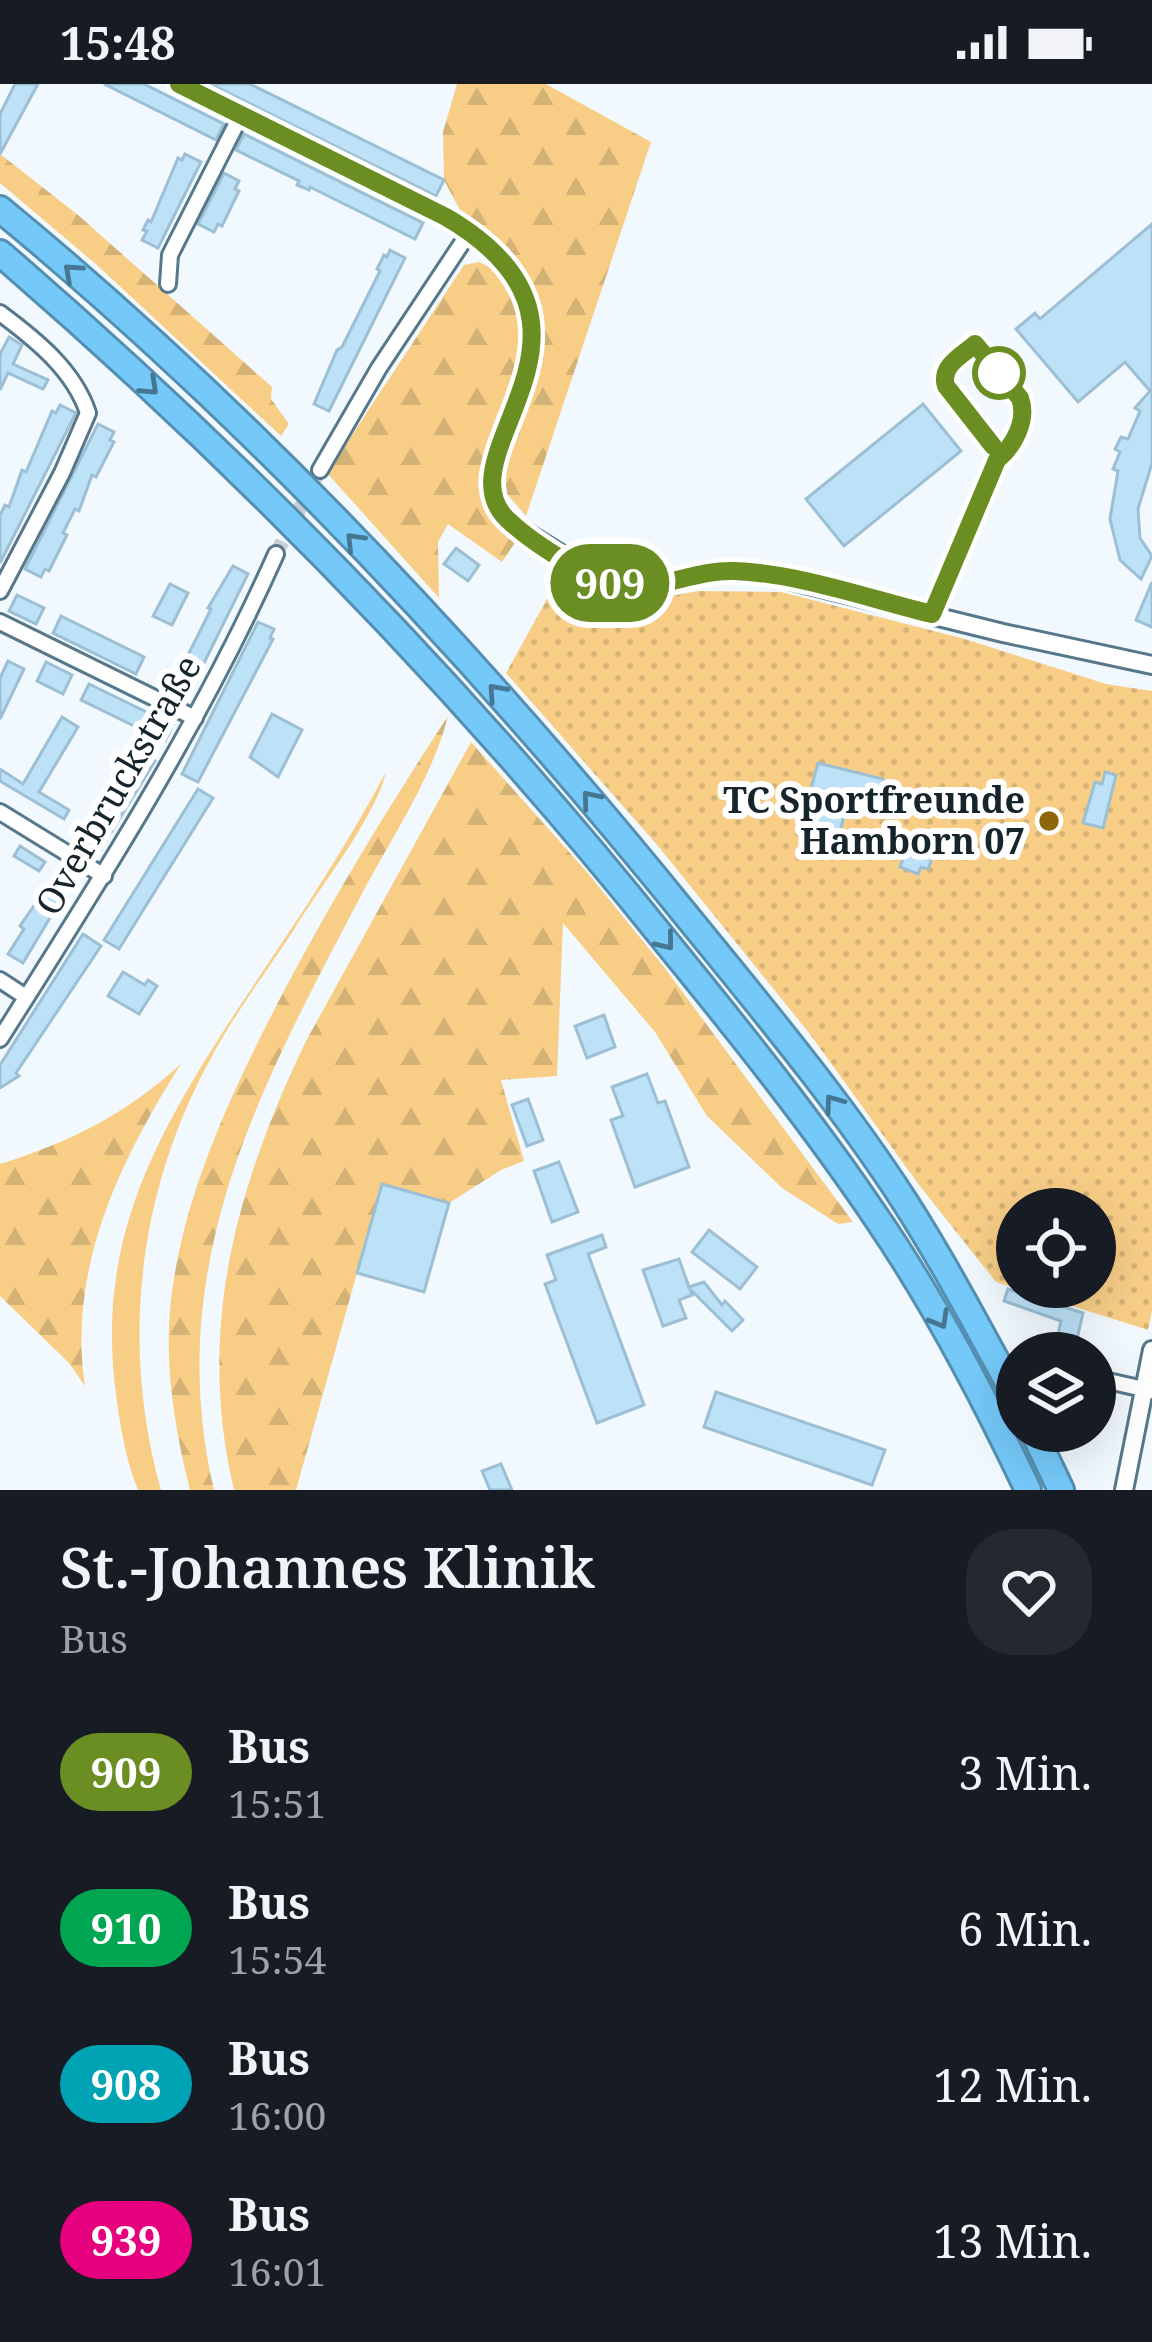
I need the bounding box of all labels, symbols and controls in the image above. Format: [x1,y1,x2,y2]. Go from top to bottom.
text: 15:48 [60,12,175,73]
one-way arrow [64,265,85,286]
unlabelled marker [974,348,1024,398]
one-way arrow [136,373,157,395]
one-way arrow [346,533,368,555]
line badge: 909 [541,544,679,622]
text: 909 [574,554,646,611]
street label: Overbruckstraße [23,646,212,924]
one-way arrow [489,685,510,706]
place label: TC Sportfreunde Hamborn 07 [723,775,1025,865]
one-way arrow [582,791,604,813]
marker: TC Sportfreunde Hamborn 07 [1036,808,1062,834]
one-way arrow [652,928,674,950]
one-way arrow [826,1095,848,1116]
map controls [996,1188,1116,1452]
button: locate [996,1188,1116,1308]
one-way arrow [926,1307,949,1329]
button: layers [996,1332,1116,1452]
text: St.-Johannes Klinik [60,1527,595,1605]
button: heart [966,1529,1092,1655]
text: Bus [60,1611,128,1664]
text: Bus [228,1715,310,1776]
text: 3 Min. [958,1742,1092,1803]
text: 909 [90,1743,162,1800]
text: 15:51 [228,1776,326,1829]
text: Bus [228,1871,310,1932]
text: 6 Min. [958,1898,1092,1959]
text: 910 [90,1899,162,1956]
text: 15:54 [228,1932,326,1985]
text: Bus [228,2027,310,2088]
text: 12 Min. [933,2054,1092,2115]
text: 908 [90,2055,162,2112]
text: 16:00 [228,2088,326,2141]
text: Bus [228,2183,310,2244]
text: 13 Min. [933,2210,1092,2271]
text: 939 [90,2211,162,2268]
text: 16:01 [228,2244,326,2297]

